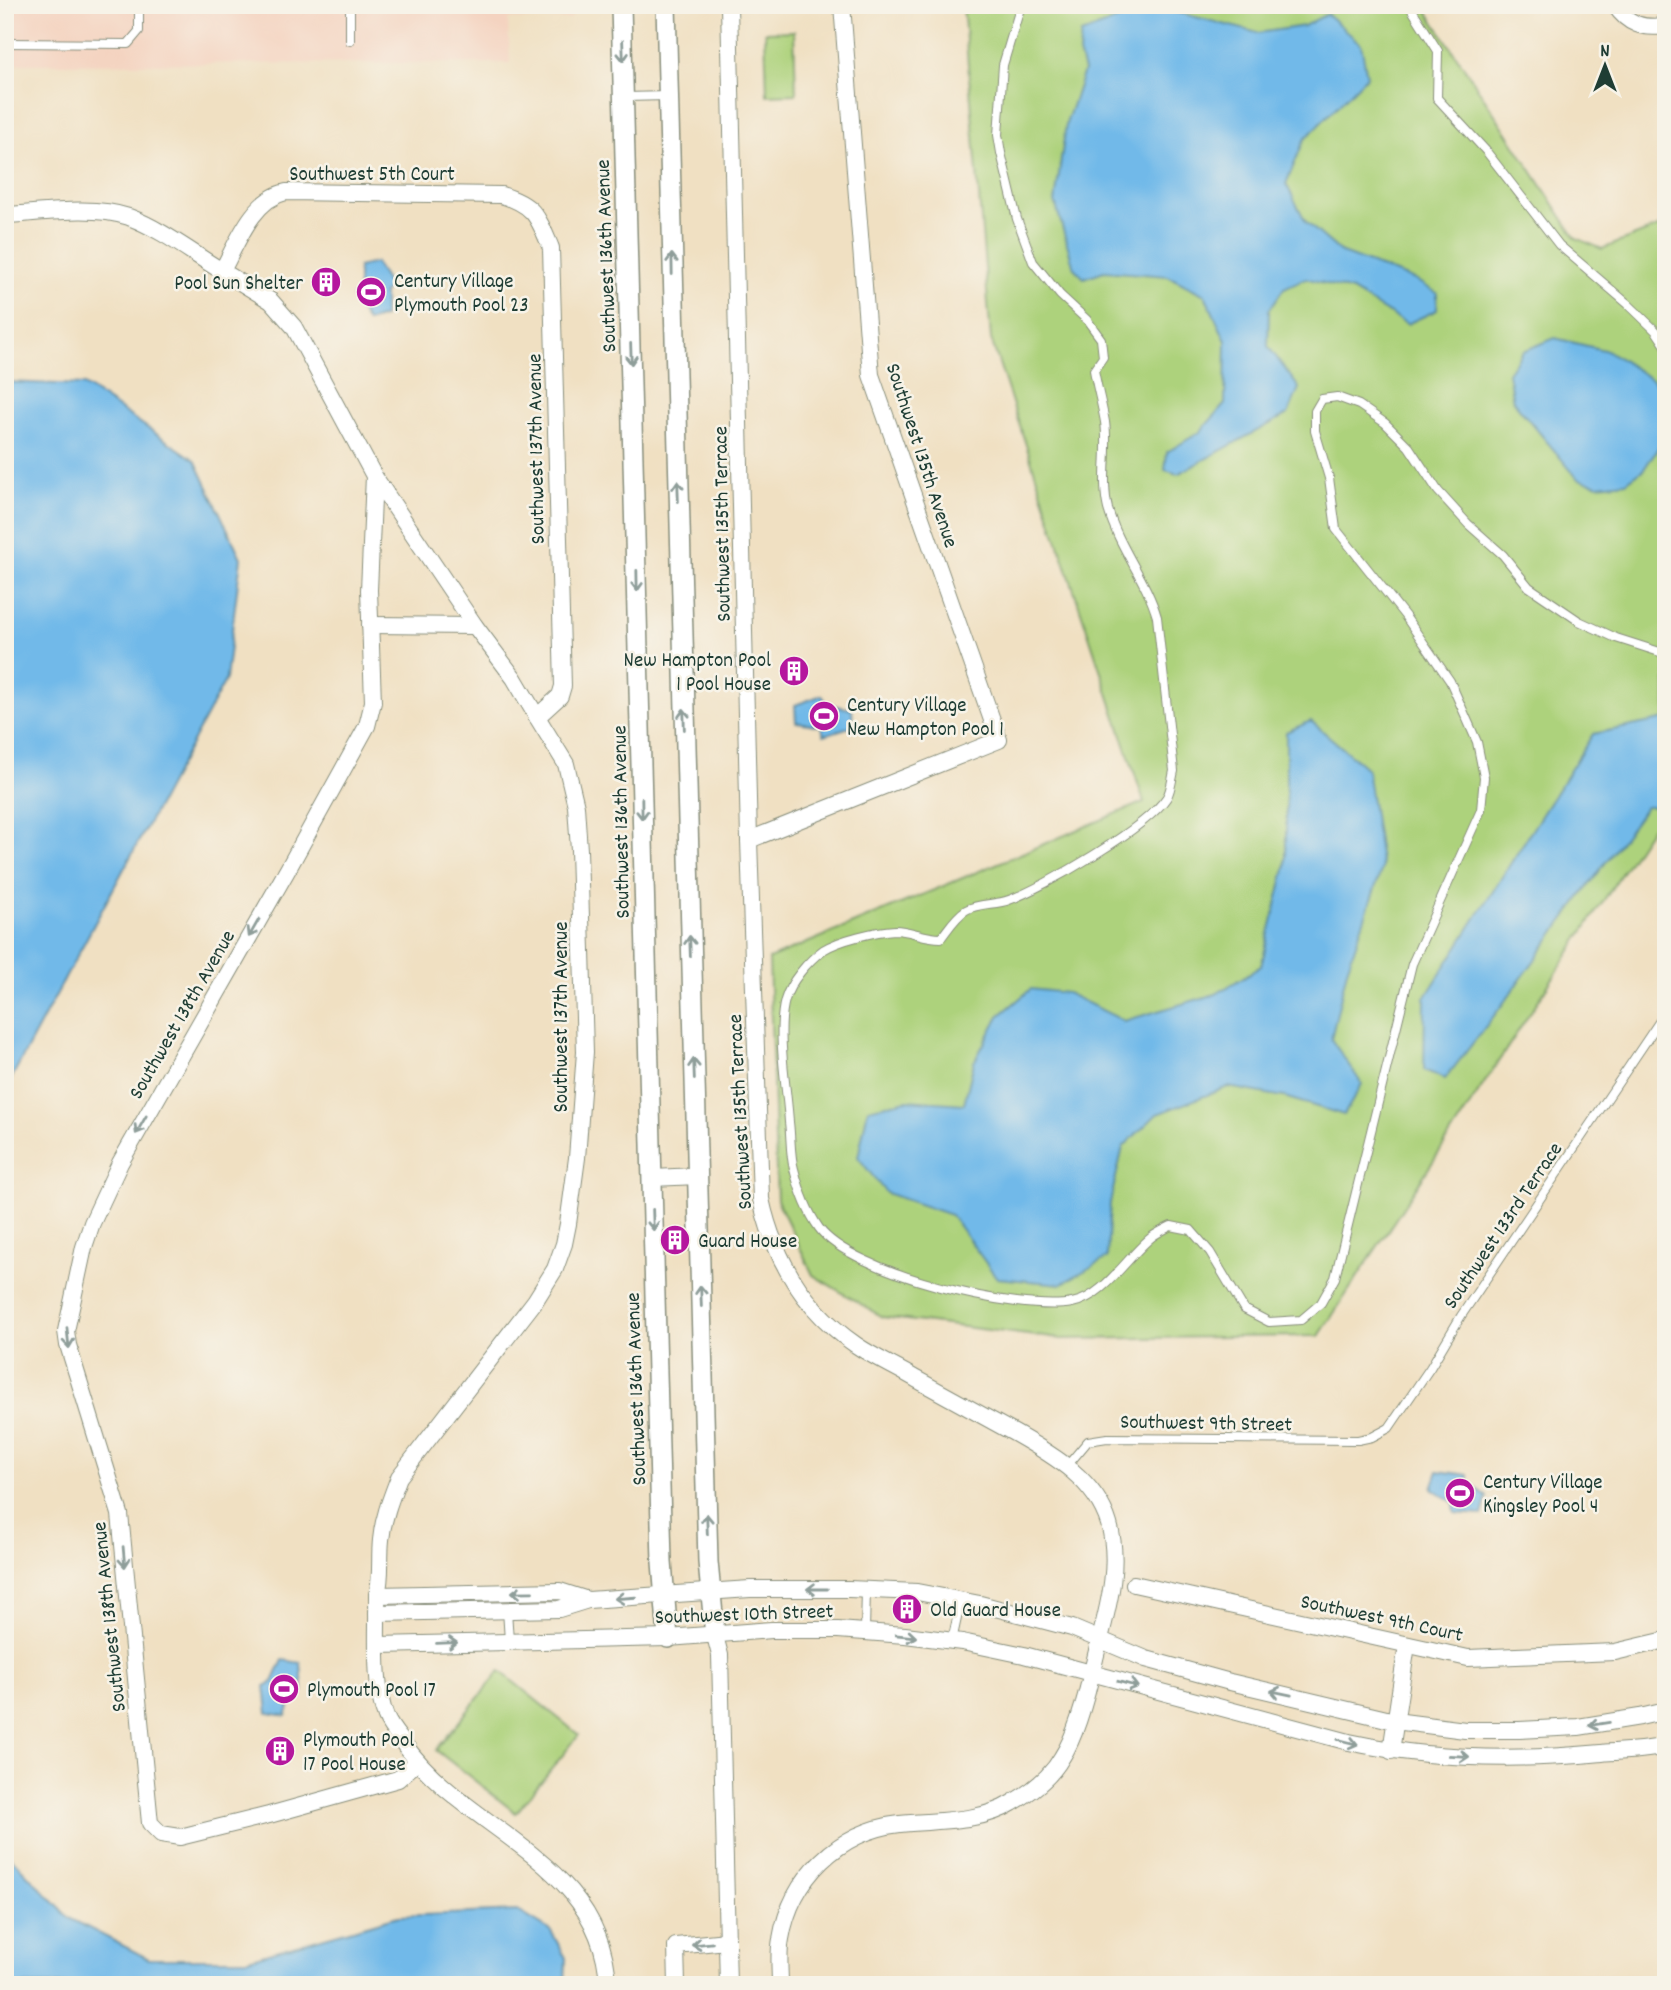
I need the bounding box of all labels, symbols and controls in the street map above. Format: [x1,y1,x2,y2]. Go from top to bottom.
north arrow [1570,32,1640,102]
one-way arrow [616,39,629,62]
text: N [1600,39,1610,66]
street label: Southwest 136th Avenue [590,159,626,353]
street label: Southwest 5th Court [289,161,455,191]
one-way arrow [665,253,679,276]
building icon: Pool Sun Shelter [309,265,343,299]
place label: Century Village Plymouth Pool 23 [394,268,529,322]
place label: Pool Sun Shelter [174,270,303,300]
sports icon: Century Village Plymouth Pool 23 [354,275,388,309]
one-way arrow [624,342,638,365]
street label: Southwest 137th Avenue [521,353,555,545]
street label: Southwest 135th Avenue [876,360,964,552]
street label: Southwest 135th Terrace [707,426,741,622]
one-way arrow [671,480,685,503]
one-way arrow [630,569,643,592]
place label: New Hampton Pool 1 Pool House [624,647,771,701]
building icon: New Hampton Pool 1 Pool House [777,654,811,688]
place label: Century Village New Hampton Pool 1 [847,692,1004,746]
sports icon: Century Village New Hampton Pool 1 [807,699,841,733]
one-way arrow [677,708,691,731]
street label: Southwest 136th Avenue [606,725,640,919]
one-way arrow [636,797,649,820]
one-way arrow [247,918,261,938]
street label: Southwest 137th Avenue [548,922,578,1112]
street label: Southwest 138th Avenue [123,925,244,1106]
one-way arrow [684,935,697,958]
street label: Southwest 135th Terrace [722,1013,762,1210]
one-way arrow [687,1058,701,1081]
one-way arrow [134,1115,148,1135]
street label: Southwest 133rd Terrace [1437,1137,1572,1316]
one-way arrow [646,1208,660,1231]
building icon: Guard House [658,1223,692,1257]
place label: Guard House [698,1228,797,1258]
one-way arrow [694,1285,708,1308]
street label: Southwest 136th Avenue [620,1292,656,1486]
one-way arrow [62,1326,75,1349]
street label: Southwest 9th Street [1120,1409,1292,1442]
place label: Century Village Kingsley Pool 4 [1483,1469,1602,1523]
sports icon: Century Village Kingsley Pool 4 [1443,1476,1477,1510]
one-way arrow [701,1512,714,1535]
street label: Southwest 138th Avenue [86,1520,136,1713]
one-way arrow [118,1546,131,1568]
one-way arrow [806,1582,829,1596]
one-way arrow [510,1585,533,1598]
street label: Southwest 9th Court [1297,1588,1466,1652]
one-way arrow [614,1592,637,1605]
building icon: Old Guard House [890,1592,924,1626]
place label: Old Guard House [930,1597,1061,1627]
street label: Southwest 10th Street [654,1598,834,1634]
one-way arrow [894,1629,917,1642]
one-way arrow [435,1636,458,1650]
sports icon: Plymouth Pool 17 [267,1672,301,1706]
place label: Plymouth Pool 17 [307,1677,436,1707]
one-way arrow [1116,1678,1138,1691]
one-way arrow [1270,1685,1293,1699]
one-way arrow [1588,1718,1611,1731]
place label: Plymouth Pool 17 Pool House [303,1727,414,1781]
building icon: Plymouth Pool 17 Pool House [263,1734,297,1768]
one-way arrow [1336,1736,1359,1749]
one-way arrow [1447,1749,1470,1762]
one-way arrow [691,1938,713,1951]

